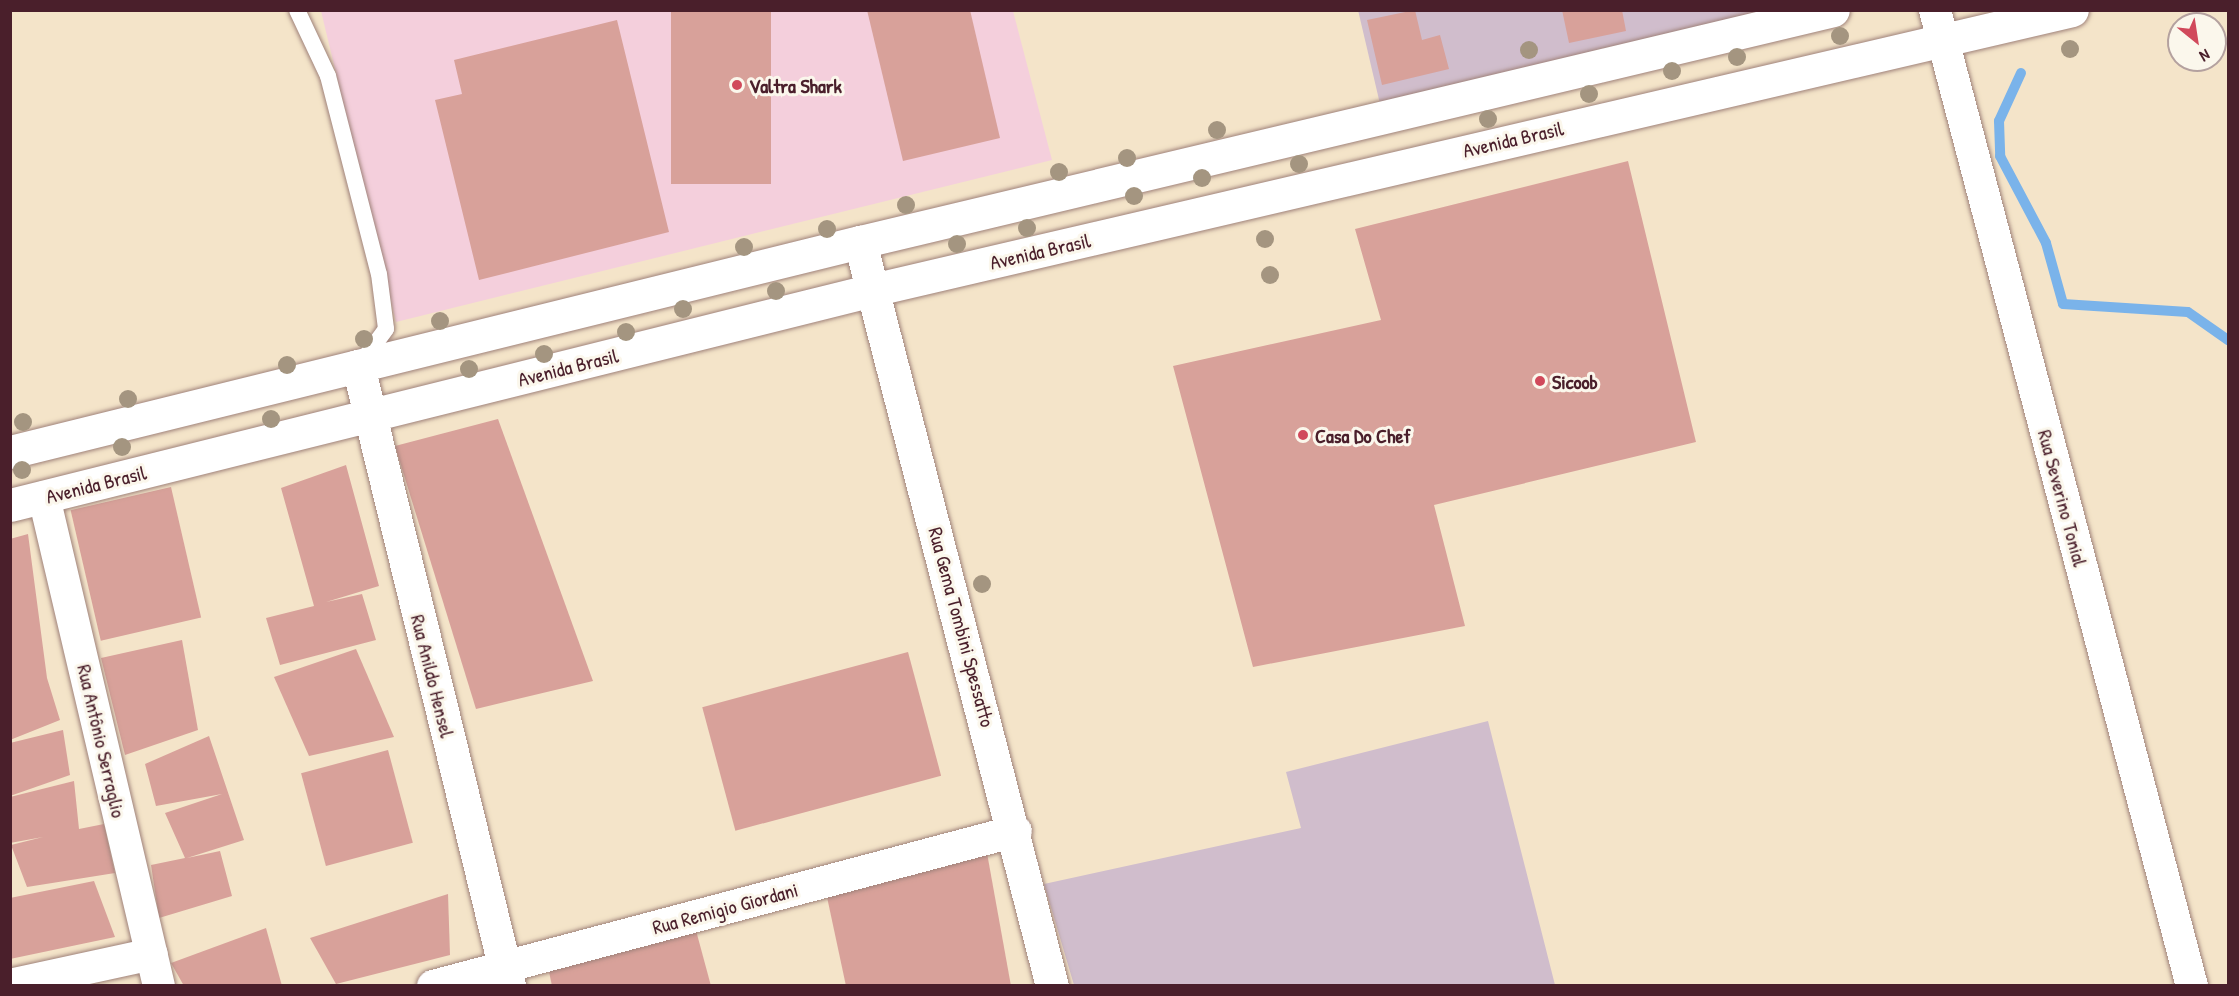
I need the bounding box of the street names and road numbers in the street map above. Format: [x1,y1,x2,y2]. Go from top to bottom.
street label: Avenida Brasil [1460,116,1566,162]
street label: Avenida Brasil [987,228,1093,274]
street label: Avenida Brasil [515,343,621,391]
street label: Rua Severino Tonial [2033,427,2093,569]
street label: Avenida Brasil [43,460,149,508]
street label: Rua Gema Tombini Spessatto [924,525,1000,729]
street label: Rua Anildo Hensel [406,612,460,740]
street label: Rua Antônio Serraglio [73,662,131,820]
street label: Rua Remigio Giordani [650,877,800,939]

